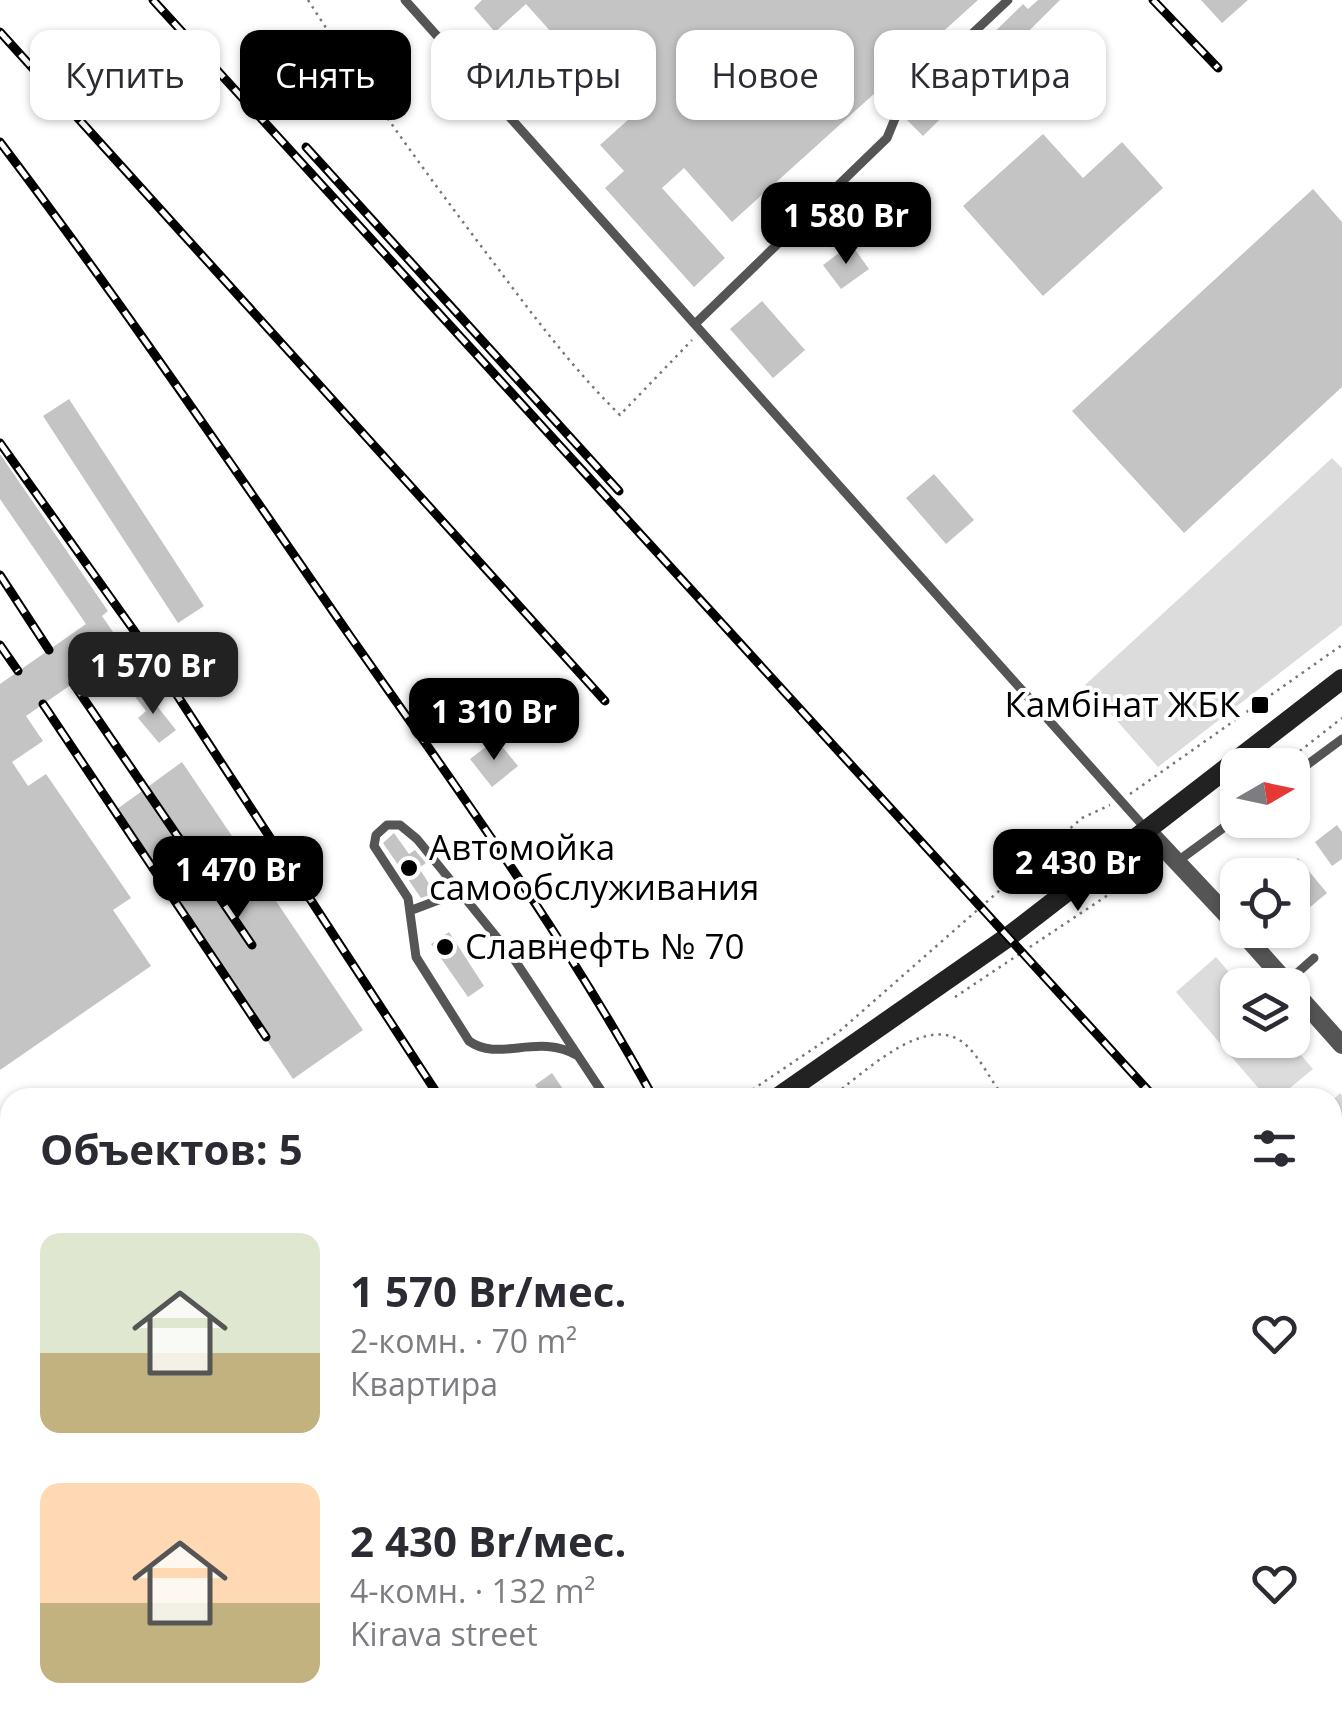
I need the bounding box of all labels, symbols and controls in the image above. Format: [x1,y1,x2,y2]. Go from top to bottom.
chip: Купить [30,30,220,120]
chip: Снять [240,30,411,120]
chip: Фильтры [431,30,656,120]
chip: Новое [676,30,854,120]
chip: Квартира [874,30,1106,120]
pin: 1 580 Br [743,182,949,267]
text: 1 580 Br [783,193,909,236]
pin: 1 570 Br [50,632,256,717]
text: 1 570 Br [90,643,216,686]
pin: 1 310 Br [391,678,597,763]
place label: Камбінат ЖБК [1005,680,1241,727]
text: 1 310 Br [431,689,557,732]
marker: Камбінат ЖБК [1249,694,1271,716]
north arrow [1220,748,1310,838]
map controls [1220,748,1310,1058]
place label: Автомойка самообслуживания [429,823,759,910]
pin: 2 430 Br [975,829,1181,914]
pin: 1 470 Br [135,836,341,921]
text: 2 430 Br [1015,840,1141,883]
text: 1 470 Br [175,847,301,890]
marker: Автомойка самообслуживания [398,857,420,879]
button: locate [1220,858,1310,948]
place label: Славнефть № 70 [465,922,744,969]
marker: Славнефть № 70 [434,936,456,958]
button: layers [1220,968,1310,1058]
text: Объектов: 5 [40,1120,303,1177]
icon: filters [1247,1121,1302,1176]
text: 1 570 Br/мес. [350,1262,626,1319]
icon: home [120,1273,240,1393]
icon: heart [1247,1306,1302,1361]
text: 2-комн. · 70 m² [350,1319,577,1362]
text: Квартира [350,1362,498,1405]
text: 2 430 Br/мес. [350,1512,626,1569]
icon: home [120,1523,240,1643]
icon: heart [1247,1556,1302,1611]
text: 4-комн. · 132 m² [350,1569,595,1612]
text: Kirava street [350,1612,538,1655]

